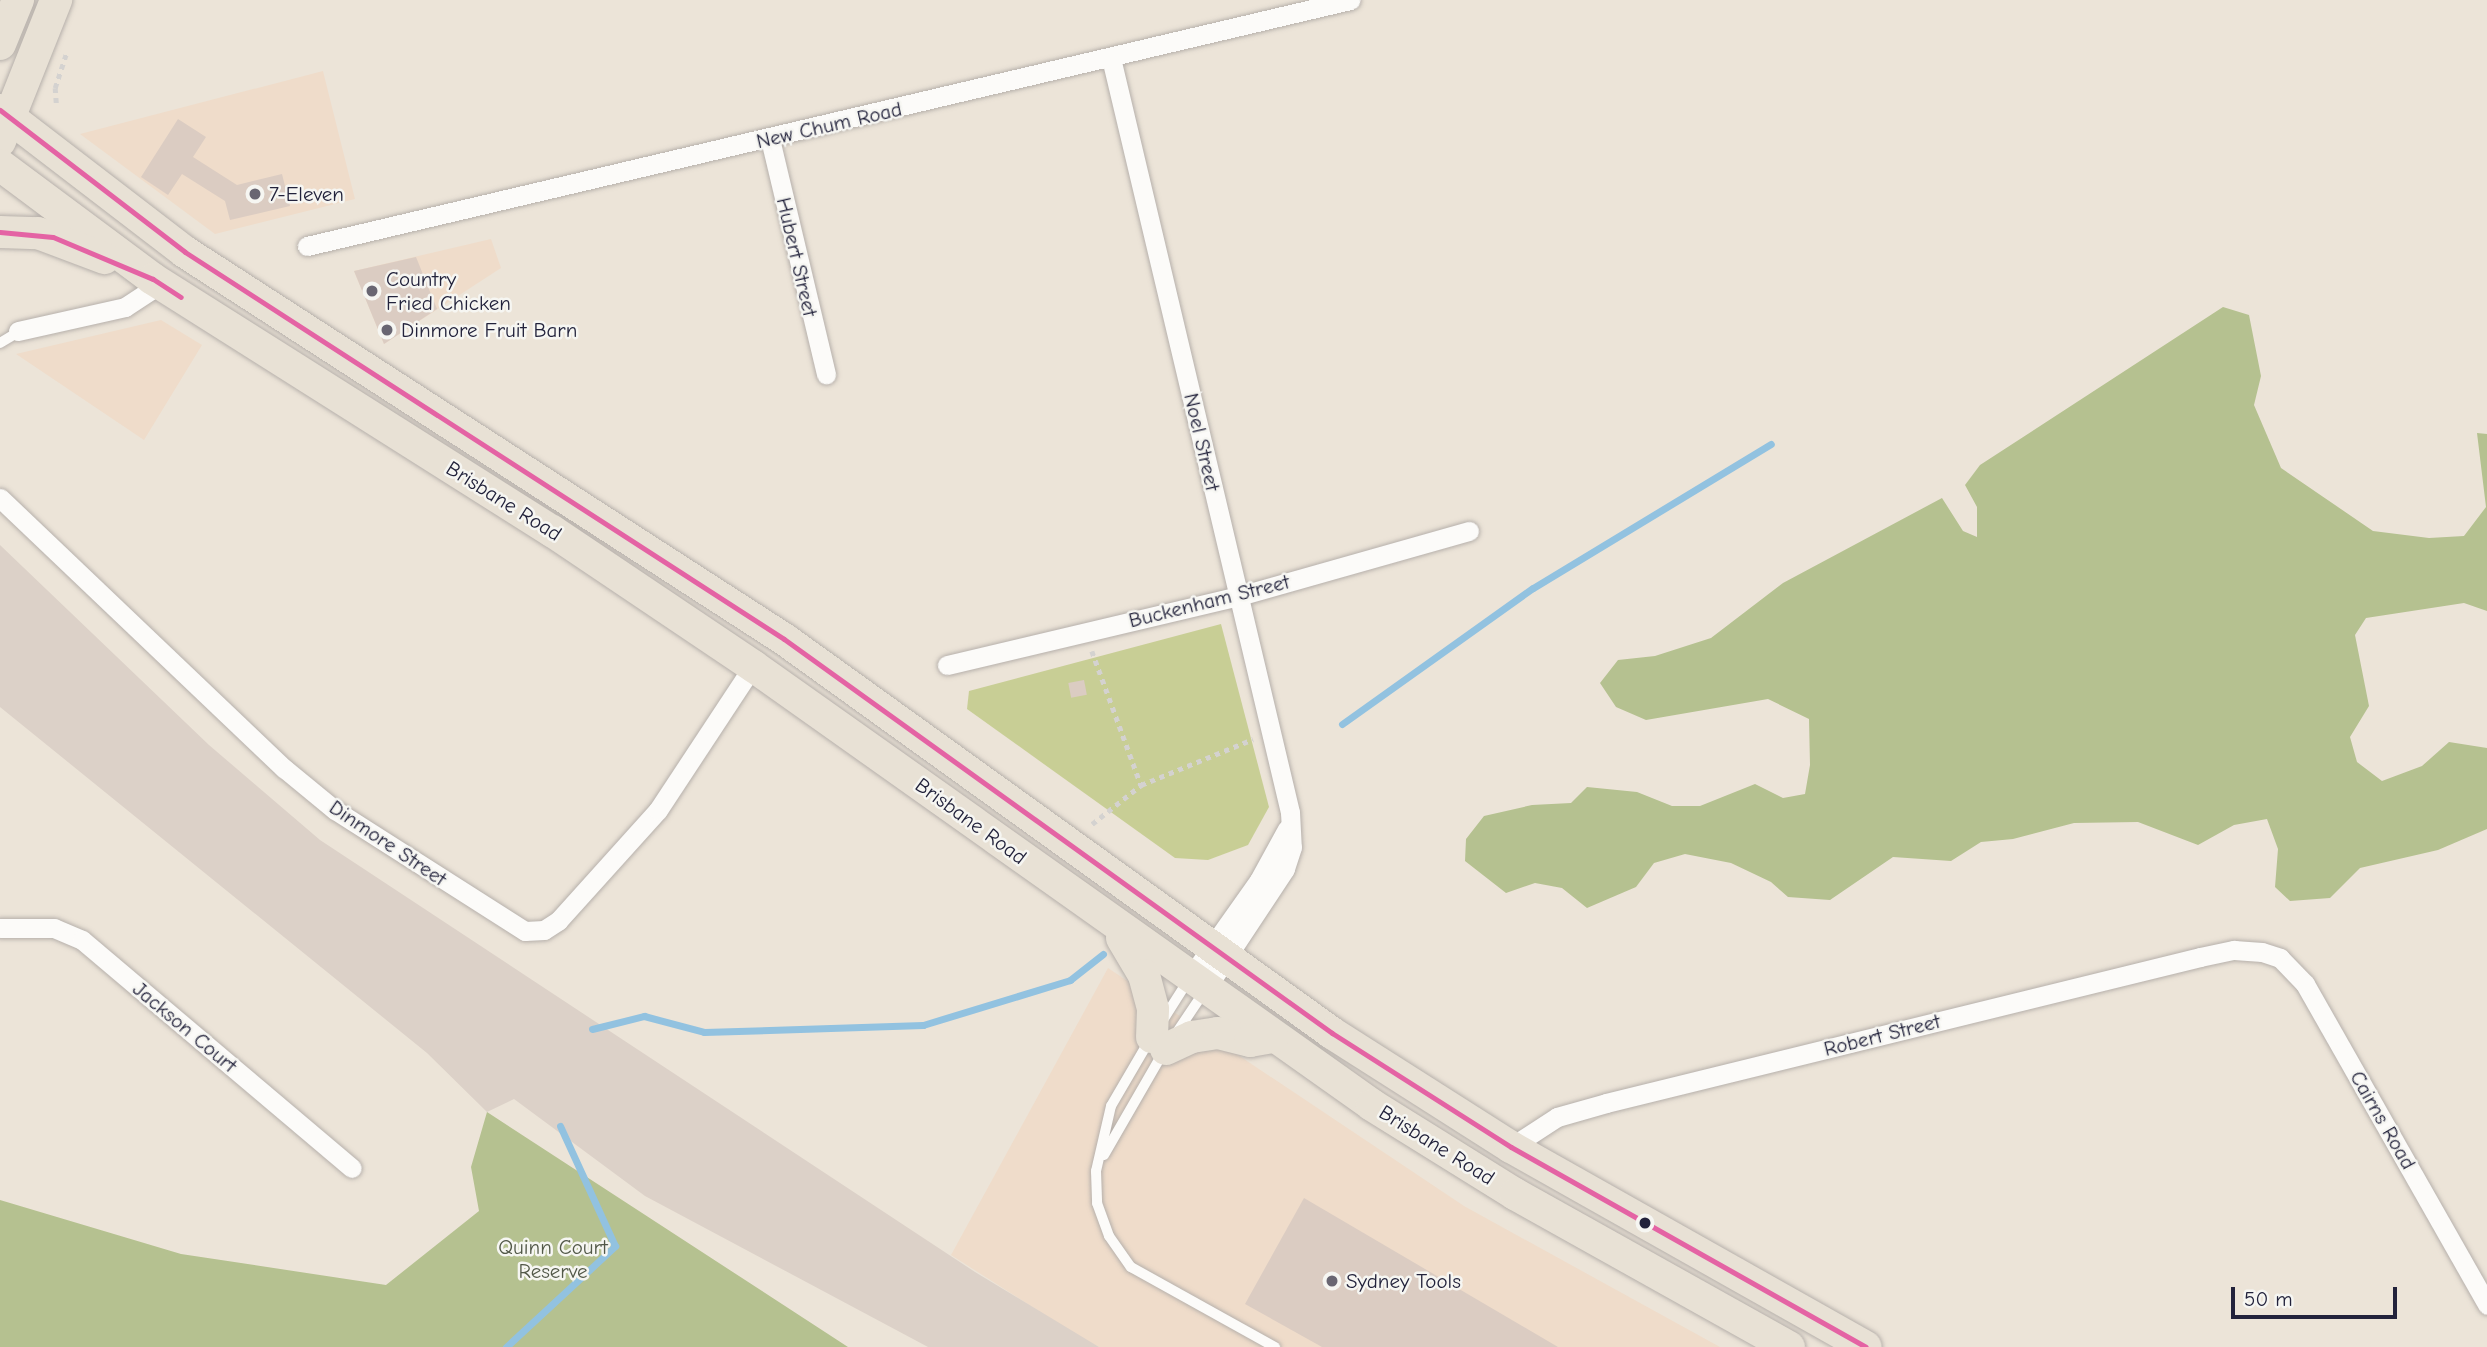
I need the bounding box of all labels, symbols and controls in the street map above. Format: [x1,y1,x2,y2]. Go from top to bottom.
street label: New Chum Road [754,96,904,154]
place label: 7-Eleven [269,181,344,207]
marker: 7-Eleven [247,186,263,202]
street label: Hubert Street [771,195,823,319]
place label: Country Fried Chicken [386,266,511,316]
marker: Country Fried Chicken [364,283,380,299]
place label: Dinmore Fruit Barn [401,317,577,343]
marker: Dinmore Fruit Barn [379,322,395,338]
street label: Noel Street [1179,391,1225,493]
street label: Brisbane Road [442,455,566,547]
street label: Buckenham Street [1126,569,1292,633]
street label: Brisbane Road [910,772,1032,870]
street label: Dinmore Street [325,794,451,892]
street label: Jackson Court [128,976,242,1078]
street label: Robert Street [1821,1008,1943,1062]
street label: Cairns Road [2345,1066,2421,1174]
street label: Brisbane Road [1375,1099,1499,1191]
unlabelled marker [1638,1216,1652,1230]
park label: Quinn Court Reserve [498,1234,608,1284]
place label: Sydney Tools [1346,1268,1461,1294]
marker: Sydney Tools [1324,1273,1340,1289]
scale bar [2235,1274,2401,1318]
text: 50 m [2244,1287,2293,1311]

